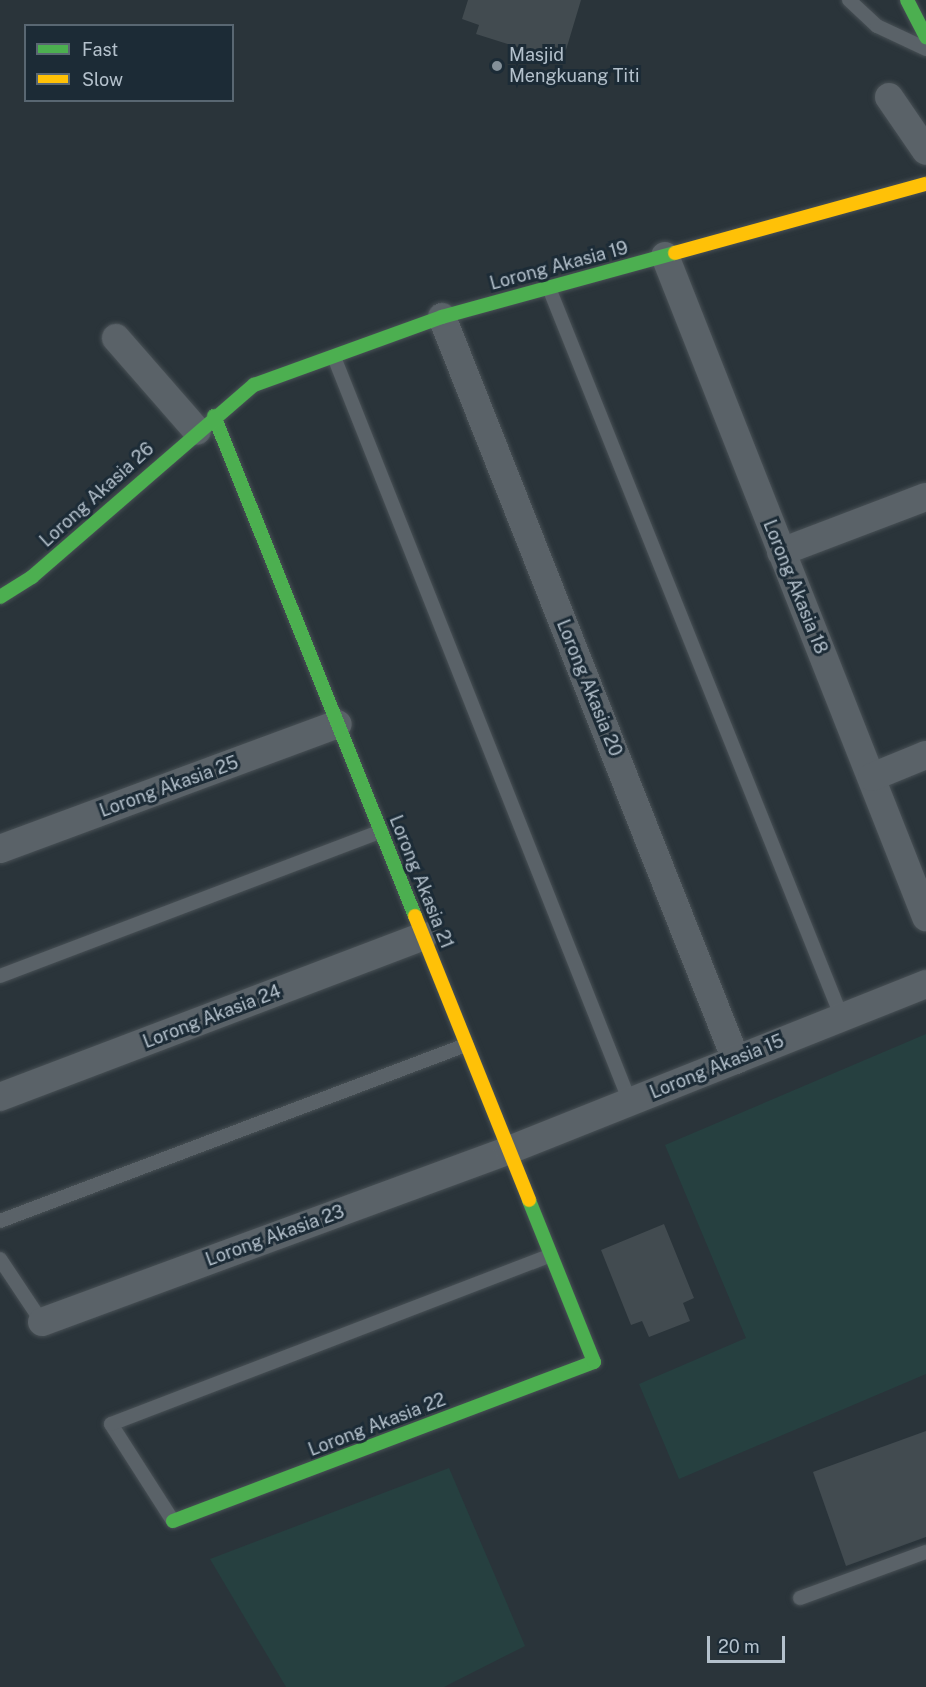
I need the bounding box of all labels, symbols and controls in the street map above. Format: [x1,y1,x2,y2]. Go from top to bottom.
legend [24,24,234,102]
text: Fast [82,39,118,60]
place label: Masjid Mengkuang Titi [509,45,639,88]
marker: Masjid Mengkuang Titi [490,59,504,73]
text: Slow [82,69,123,90]
street label: Lorong Akasia 19 [488,237,630,295]
street label: Lorong Akasia 26 [36,438,158,552]
street label: Lorong Akasia 18 [758,517,832,657]
street label: Lorong Akasia 20 [552,617,626,759]
street label: Lorong Akasia 25 [97,752,241,822]
street label: Lorong Akasia 21 [384,812,458,952]
street label: Lorong Akasia 24 [140,981,284,1053]
street label: Lorong Akasia 15 [647,1030,787,1104]
street label: Lorong Akasia 23 [203,1201,347,1271]
street label: Lorong Akasia 22 [305,1389,449,1461]
scale bar [710,1624,788,1662]
text: 20 m [718,1636,760,1657]

